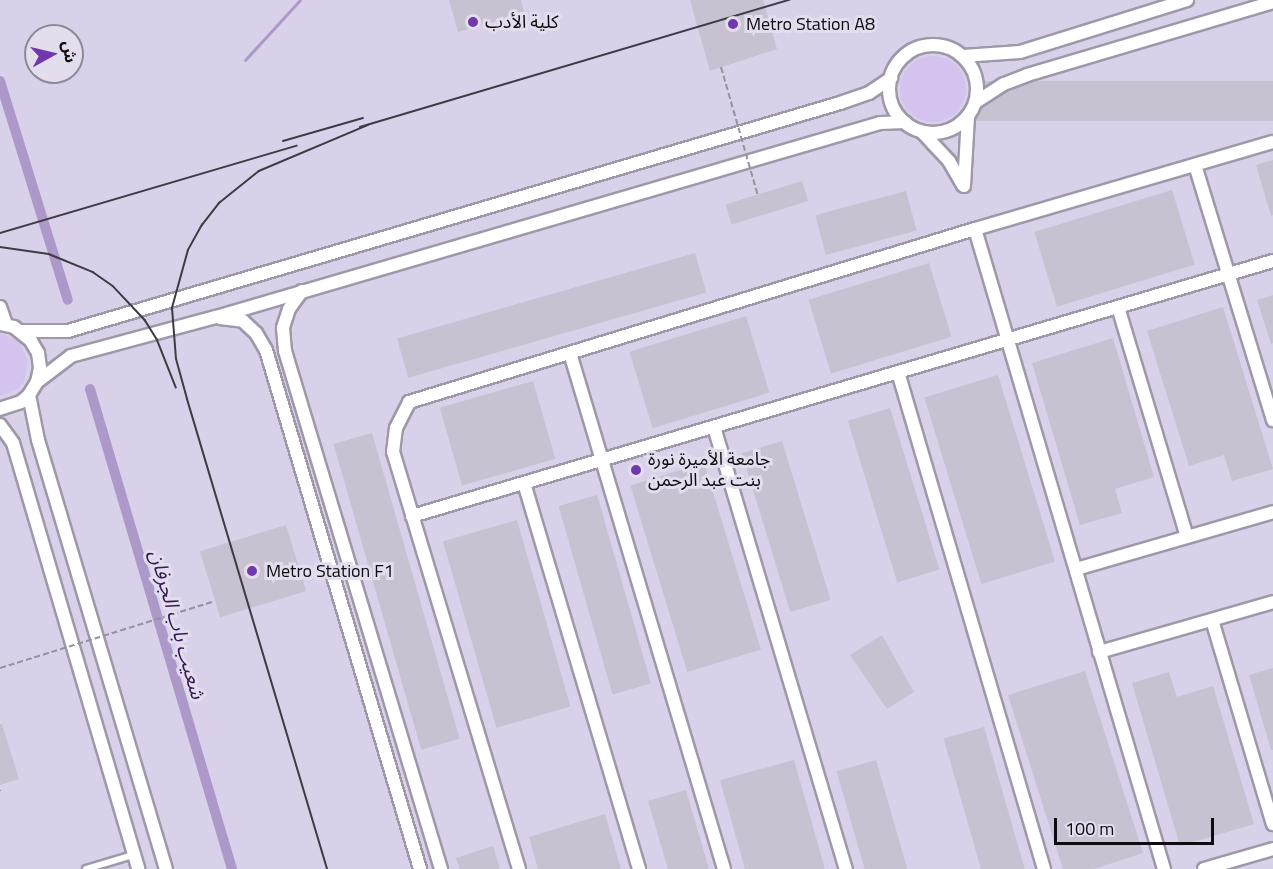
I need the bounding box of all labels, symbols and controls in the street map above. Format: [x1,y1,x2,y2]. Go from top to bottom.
place label: كلية الأدب [485,11,558,33]
place label: Metro Station A8 [746,13,875,35]
marker: كلية الأدب [466,15,480,29]
marker: Metro Station A8 [724,15,742,33]
north arrow [24,24,84,84]
text: ش [56,39,83,64]
place label: جامعة الأميرة نورة بنت عبد الرحمن [648,449,770,492]
marker: جامعة الأميرة نورة بنت عبد الرحمن [629,463,643,477]
water label: شعيب باب الجرفان [145,547,211,701]
place label: Metro Station F1 [266,560,394,582]
marker: Metro Station F1 [243,562,261,580]
scale bar [1057,806,1218,844]
text: 100 m [1065,815,1114,842]

